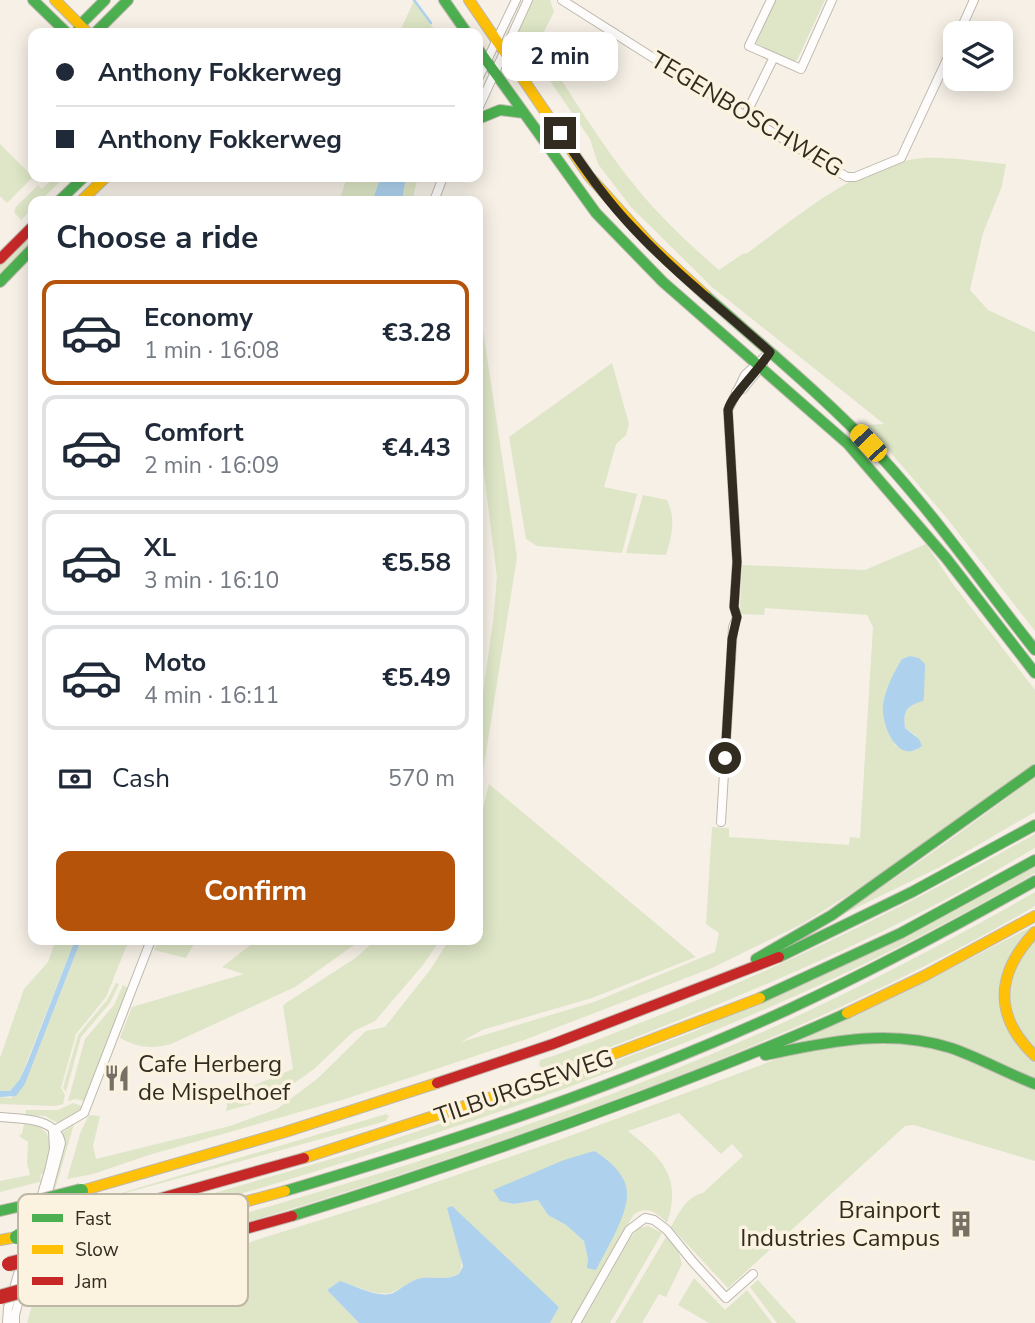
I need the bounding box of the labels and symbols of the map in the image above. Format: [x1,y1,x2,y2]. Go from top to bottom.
callout: 2 min [502,32,618,80]
street label: TEGENBOSCHWEG [645,44,849,184]
route end [544,117,576,149]
car [846,420,891,466]
route start [709,742,741,774]
street label: TILBURGSEWEG [430,1041,618,1133]
place label: Cafe Herberg de Mispelhoef [138,1048,291,1108]
restaurant icon: Cafe Herberg de Mispelhoef [102,1063,132,1093]
legend [18,1194,248,1306]
place label: Brainport Industries Campus [740,1194,941,1254]
text: Fast [75,1206,111,1232]
building icon: Brainport Industries Campus [946,1209,976,1239]
text: Slow [75,1237,119,1263]
text: Jam [74,1269,108,1295]

